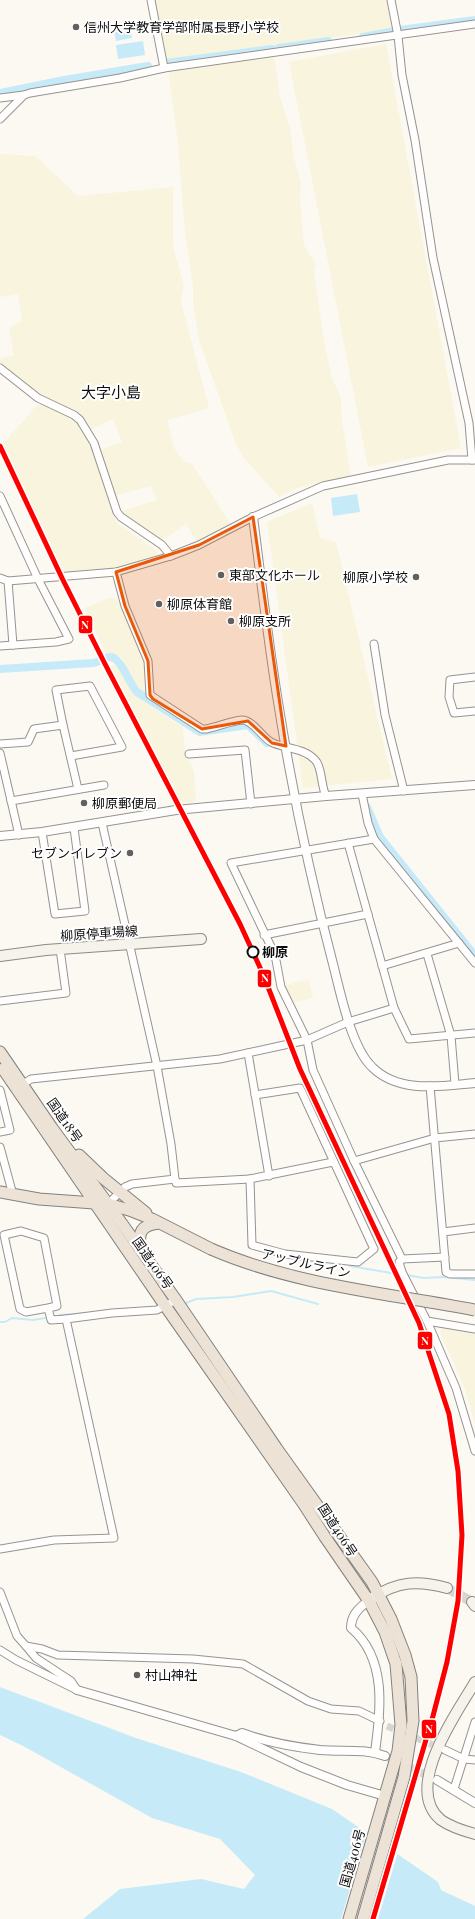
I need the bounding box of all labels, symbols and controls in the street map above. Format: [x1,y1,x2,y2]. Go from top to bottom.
place label: 信州大学教育学部附属長野小学校 [84,18,279,35]
marker: 信州大学教育学部附属長野小学校 [71,22,81,32]
district label: 大字小島 [81,382,141,402]
place label: 東部文化ホール [229,566,320,583]
place label: 柳原小学校 [343,568,408,585]
marker: 東部文化ホール [216,570,226,580]
marker: 柳原小学校 [411,572,421,582]
place label: 柳原体育館 [167,595,232,612]
marker: 柳原体育館 [154,599,164,609]
place label: 柳原支所 [239,612,291,629]
line badge: N [78,615,93,634]
marker: 柳原支所 [226,616,236,626]
text: N [81,617,89,632]
place label: 柳原郵便局 [92,794,157,811]
marker: 柳原郵便局 [79,798,89,808]
place label: セブンイレブン [31,844,122,861]
marker: セブンイレブン [125,848,135,858]
street label: 柳原停車場線 [59,921,138,944]
place label: 柳原 [262,943,288,960]
marker: 柳原 [246,945,260,959]
line badge: N [257,969,272,988]
text: N [261,970,269,985]
street label: 国道18号 [44,1094,87,1145]
street label: 国道406号 [129,1233,178,1292]
street label: アップルライン [260,1244,352,1281]
line badge: N [417,1331,433,1350]
text: N [421,1333,429,1348]
street label: 国道406号 [315,1500,362,1559]
place label: 村山神社 [145,1666,197,1683]
marker: 村山神社 [132,1670,142,1680]
line badge: N [421,1719,437,1739]
text: N [425,1721,433,1736]
street label: 国道406号 [335,1827,368,1889]

